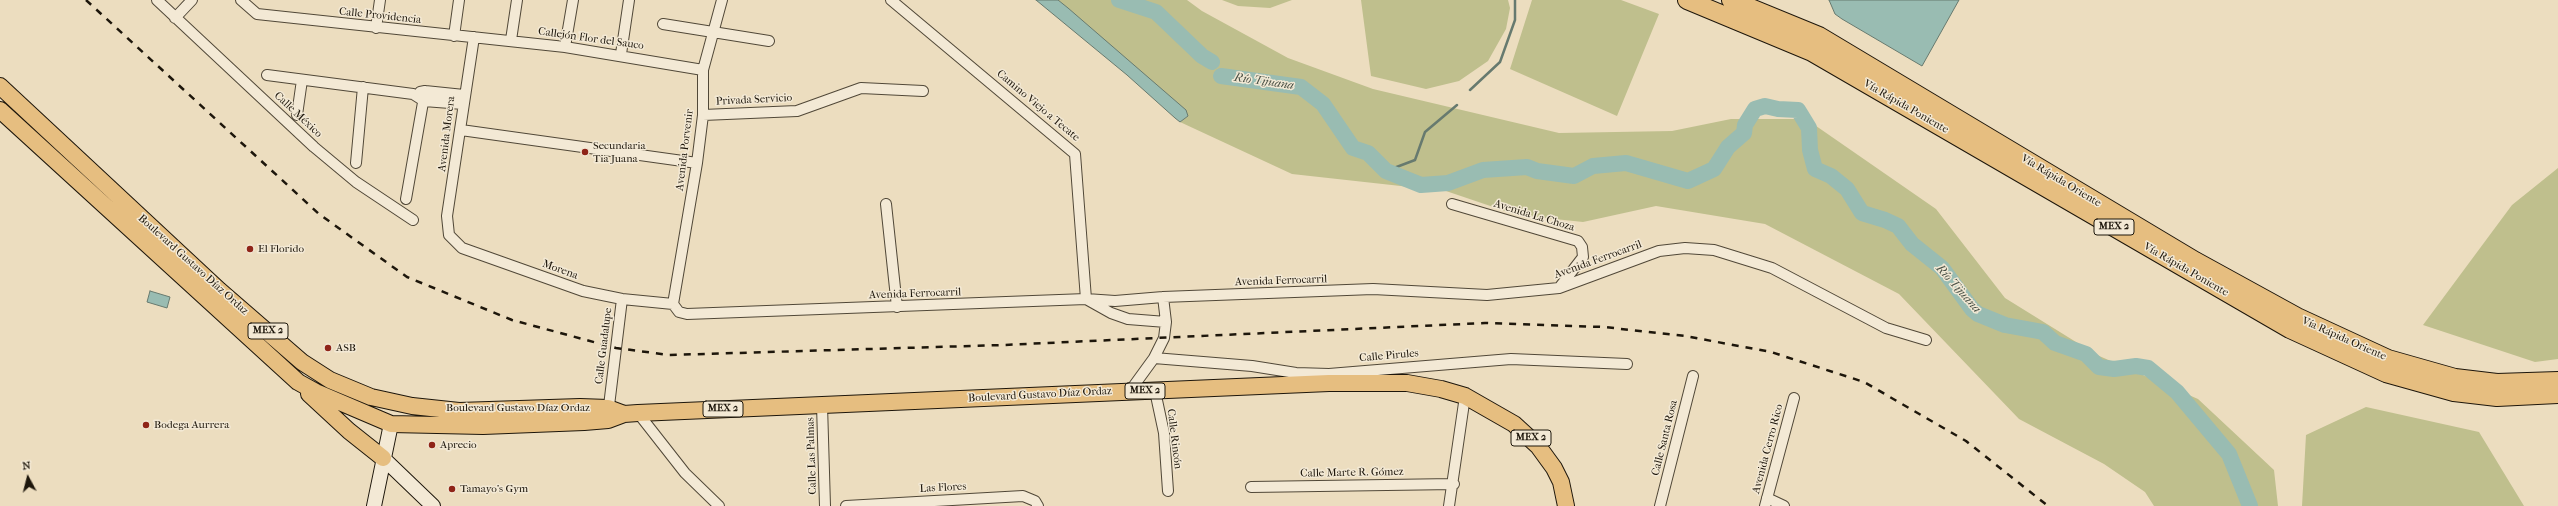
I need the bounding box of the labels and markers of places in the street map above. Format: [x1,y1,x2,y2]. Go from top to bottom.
place label: Secundaria Tia Juana [593,139,646,165]
marker: Secundaria Tia Juana [580,147,590,157]
place label: El Florido [258,242,304,256]
marker: El Florido [245,244,255,254]
place label: ASB [336,341,356,355]
marker: ASB [323,343,333,353]
place label: Bodega Aurrera [154,418,229,432]
marker: Bodega Aurrera [141,420,151,430]
place label: Aprecio [440,438,477,452]
marker: Aprecio [427,440,437,450]
place label: Tamayo's Gym [460,482,528,496]
marker: Tamayo's Gym [447,484,457,494]

